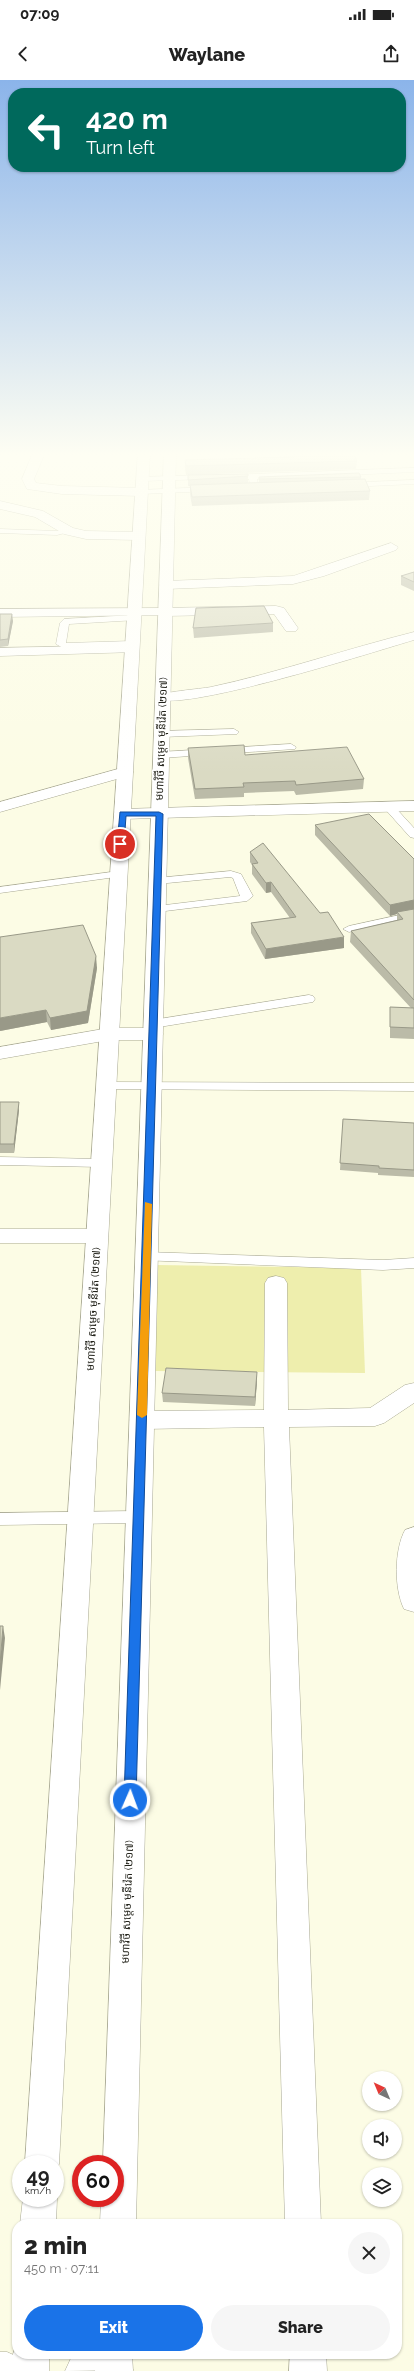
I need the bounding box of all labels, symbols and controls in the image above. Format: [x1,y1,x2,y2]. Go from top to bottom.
text: 07:09 [20,5,59,23]
icon: back [12,43,34,65]
icon: share [380,43,402,65]
text: Waylane [169,44,245,65]
text: 420 m [86,103,168,136]
icon: left [20,104,72,156]
text: Turn left [86,137,155,158]
street label: មហាវិថី សម្តេច មុនីរ៉េត (២១៧) [152,677,170,801]
pin [103,827,137,861]
icon: arrive [109,833,131,855]
street label: មហាវិថី សម្តេច មុនីរ៉េត (២១៧) [82,1247,104,1371]
position arrow [109,1779,151,1821]
street label: មហាវិថី សម្តេច មុនីរ៉េត (២១៧) [118,1840,136,1964]
north arrow [362,2071,402,2111]
map controls [362,2071,402,2207]
button: sound [362,2119,402,2159]
speed limit sign: 60 [72,2155,124,2207]
text: 49 [26,2164,50,2188]
button: layers [362,2167,402,2207]
text: km/h [25,2185,51,2196]
text: 2 min [24,2231,87,2260]
button: close [348,2232,390,2274]
text: 450 m · 07:11 [24,2261,99,2276]
button: Exit [24,2305,203,2351]
button: Share [211,2305,390,2351]

